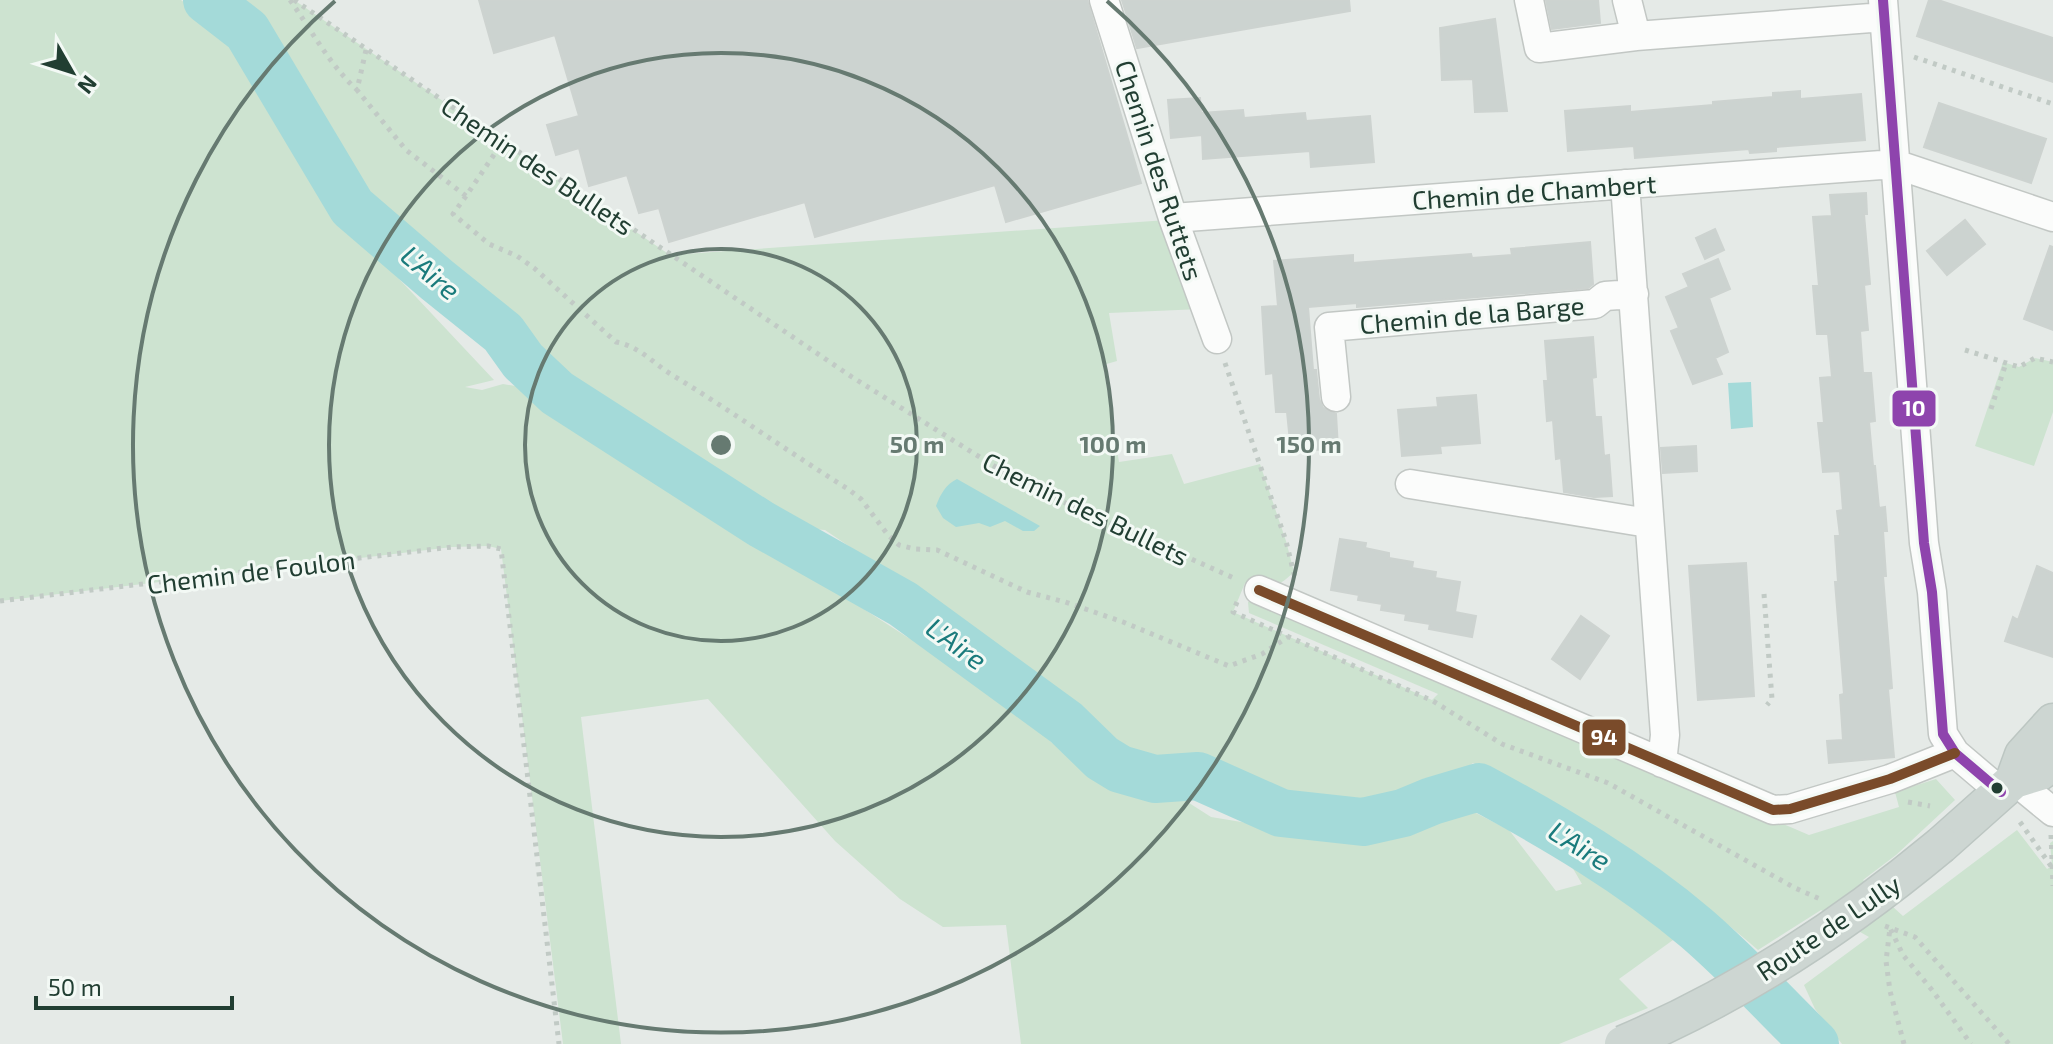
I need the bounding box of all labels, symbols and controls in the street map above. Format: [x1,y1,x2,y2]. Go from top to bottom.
north arrow [32,32,112,112]
street label: Chemin des Ruttets [1110,56,1210,284]
text: N [73,71,103,100]
street label: Chemin des Bullets [436,89,640,241]
street label: Chemin de Chambert [1411,167,1657,215]
water label: L'Aire [395,238,467,306]
street label: Chemin de la Barge [1358,289,1586,339]
line badge: 10 [1891,389,1937,428]
text: 10 [1902,394,1926,420]
text: 50 m [890,429,944,458]
text: 100 m [1080,429,1146,458]
text: 150 m [1276,429,1342,458]
centre of rings [707,431,735,459]
street label: Chemin des Bullets [978,445,1194,571]
street label: Chemin de Foulon [145,543,357,599]
water label: L'Aire [920,610,994,676]
line badge: 94 [1581,718,1627,757]
text: 94 [1591,723,1618,749]
unlabelled marker [1989,780,2005,796]
water label: L'Aire [1543,813,1617,877]
street label: Route de Lully [1750,867,1906,986]
scale bar [36,960,232,1010]
text: 50 m [48,972,102,1001]

